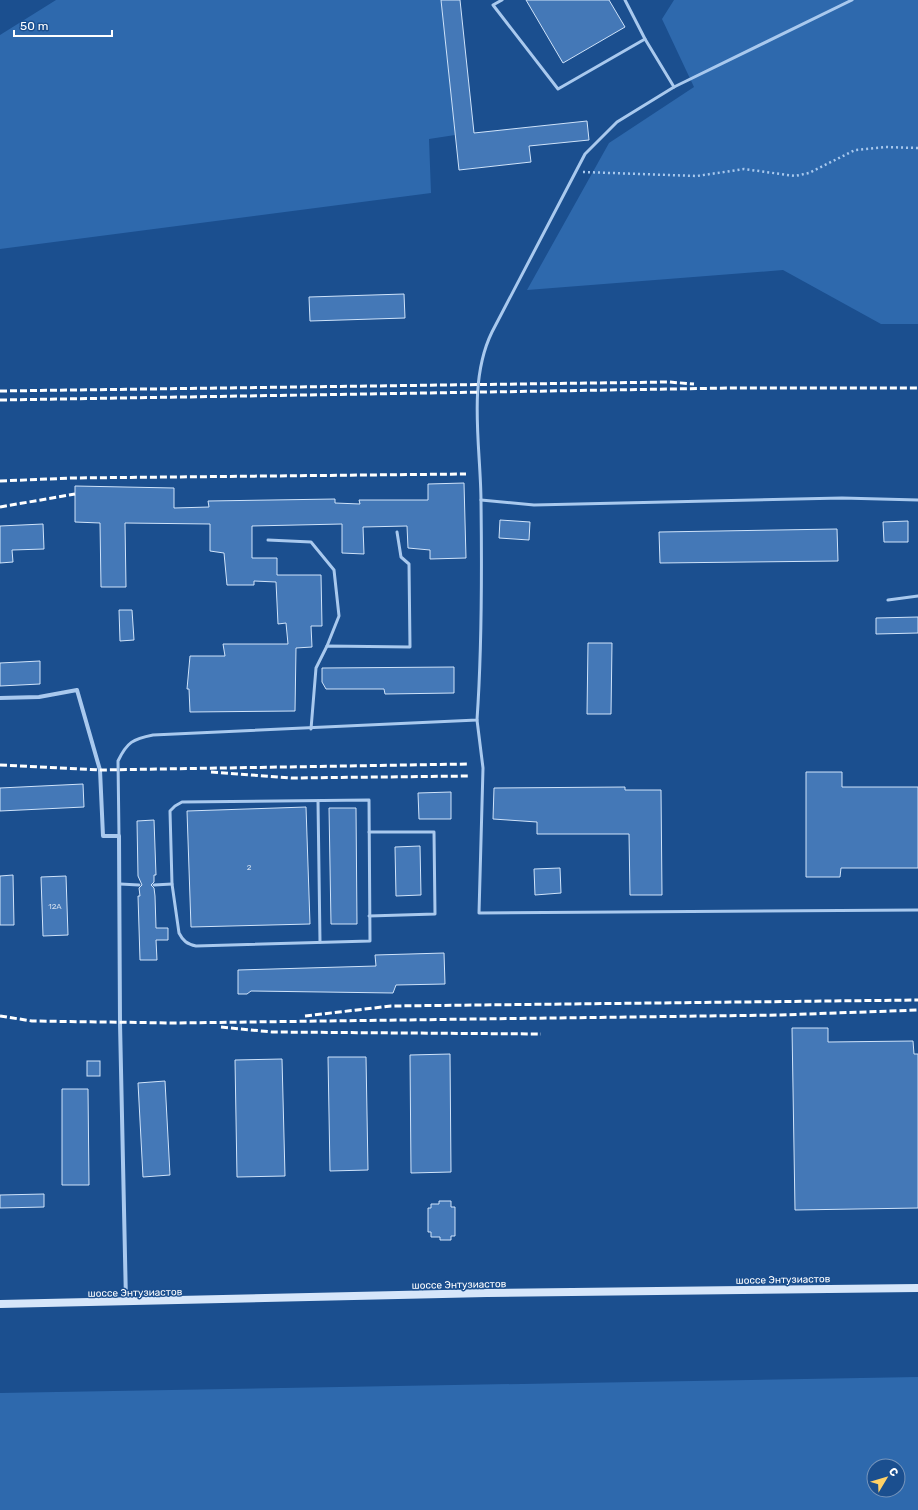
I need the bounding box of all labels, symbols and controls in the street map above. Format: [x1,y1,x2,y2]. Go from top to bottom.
scale bar [14,12,112,38]
text: 50 m [20,19,48,33]
house number: 2 [247,863,252,872]
house number: 12А [48,902,62,911]
street label: шоссе Энтузиастов [736,1273,831,1287]
street label: шоссе Энтузиастов [412,1278,507,1292]
street label: шоссе Энтузиастов [88,1286,183,1300]
north arrow [866,1458,906,1498]
text: С [886,1465,901,1479]

